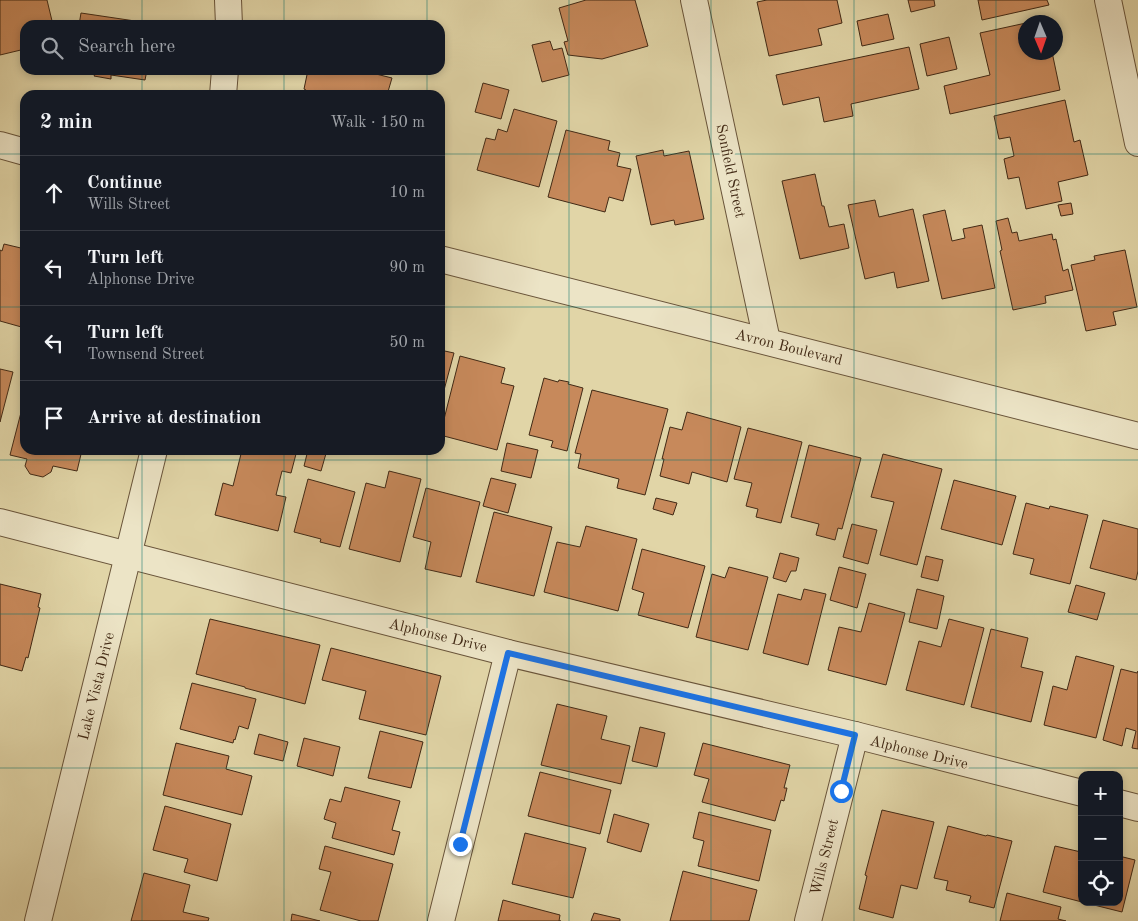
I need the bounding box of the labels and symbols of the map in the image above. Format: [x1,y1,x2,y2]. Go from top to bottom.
north arrow [1018,15,1063,60]
street label: Sonfield Street [712,123,747,220]
street label: Avron Boulevard [733,328,844,369]
street label: Alphonse Drive [387,617,488,656]
street label: Lake Vista Drive [77,631,118,742]
street label: Alphonse Drive [868,734,969,773]
route start [830,780,853,803]
street label: Wills Street [809,818,842,897]
route end [449,833,472,856]

